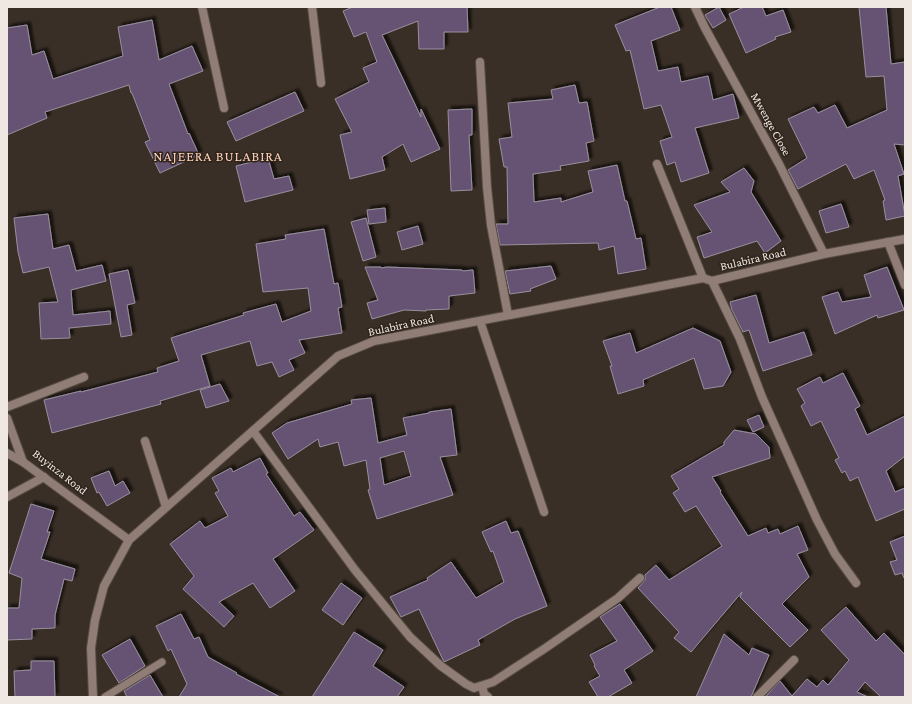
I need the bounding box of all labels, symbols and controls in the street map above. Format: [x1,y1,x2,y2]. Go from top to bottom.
street label: Mwenge Close [748,90,794,158]
district label: NAJEERA BULABIRA [153,148,283,164]
street label: Bulabira Road [719,244,788,273]
street label: Bulabira Road [367,311,436,339]
street label: Buyinza Road [30,446,91,498]

